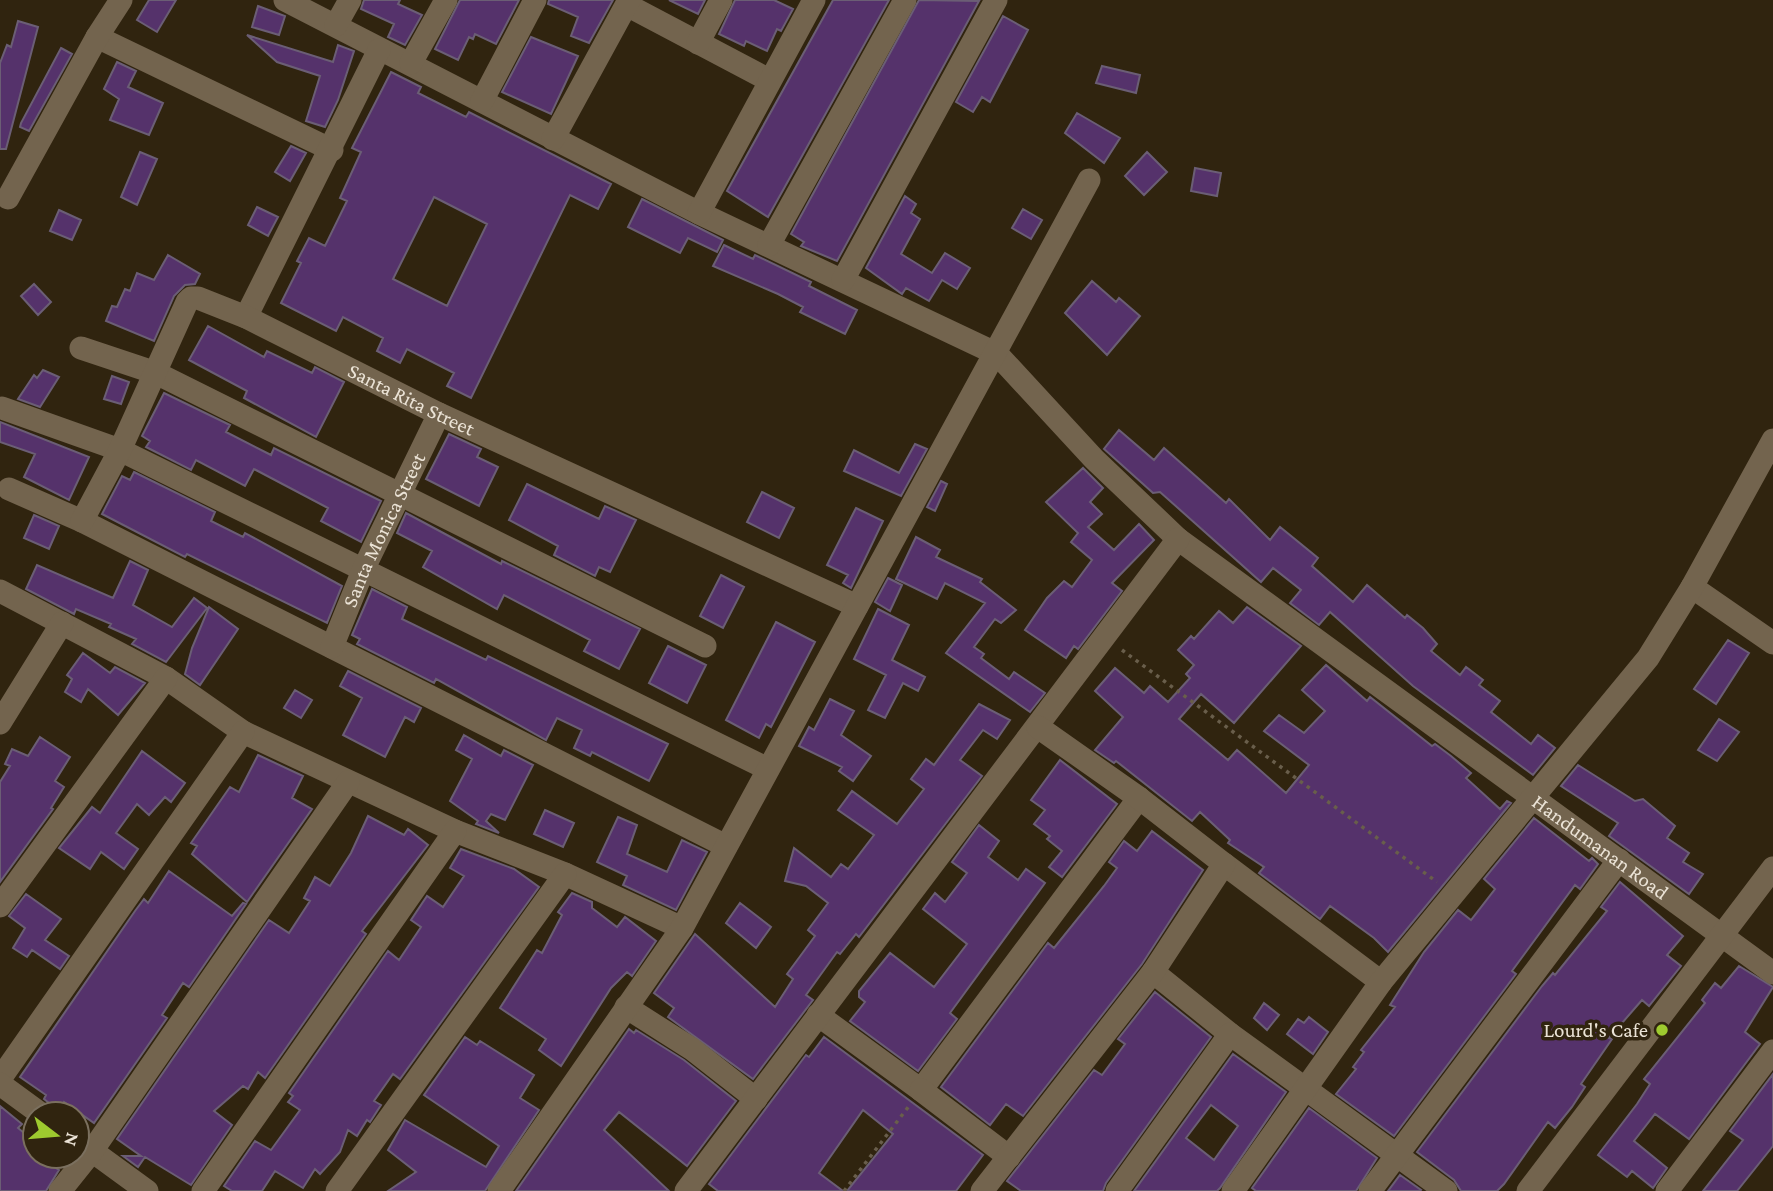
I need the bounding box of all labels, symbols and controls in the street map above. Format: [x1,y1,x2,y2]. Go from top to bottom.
street label: Santa Rita Street [344,358,479,441]
street label: Santa Monica Street [337,448,431,611]
street label: Handumanan Road [1528,790,1673,905]
place label: Lourd's Cafe [1544,1018,1648,1042]
marker: Lourd's Cafe [1654,1022,1670,1038]
north arrow [21,1100,91,1170]
text: N [60,1130,84,1149]

